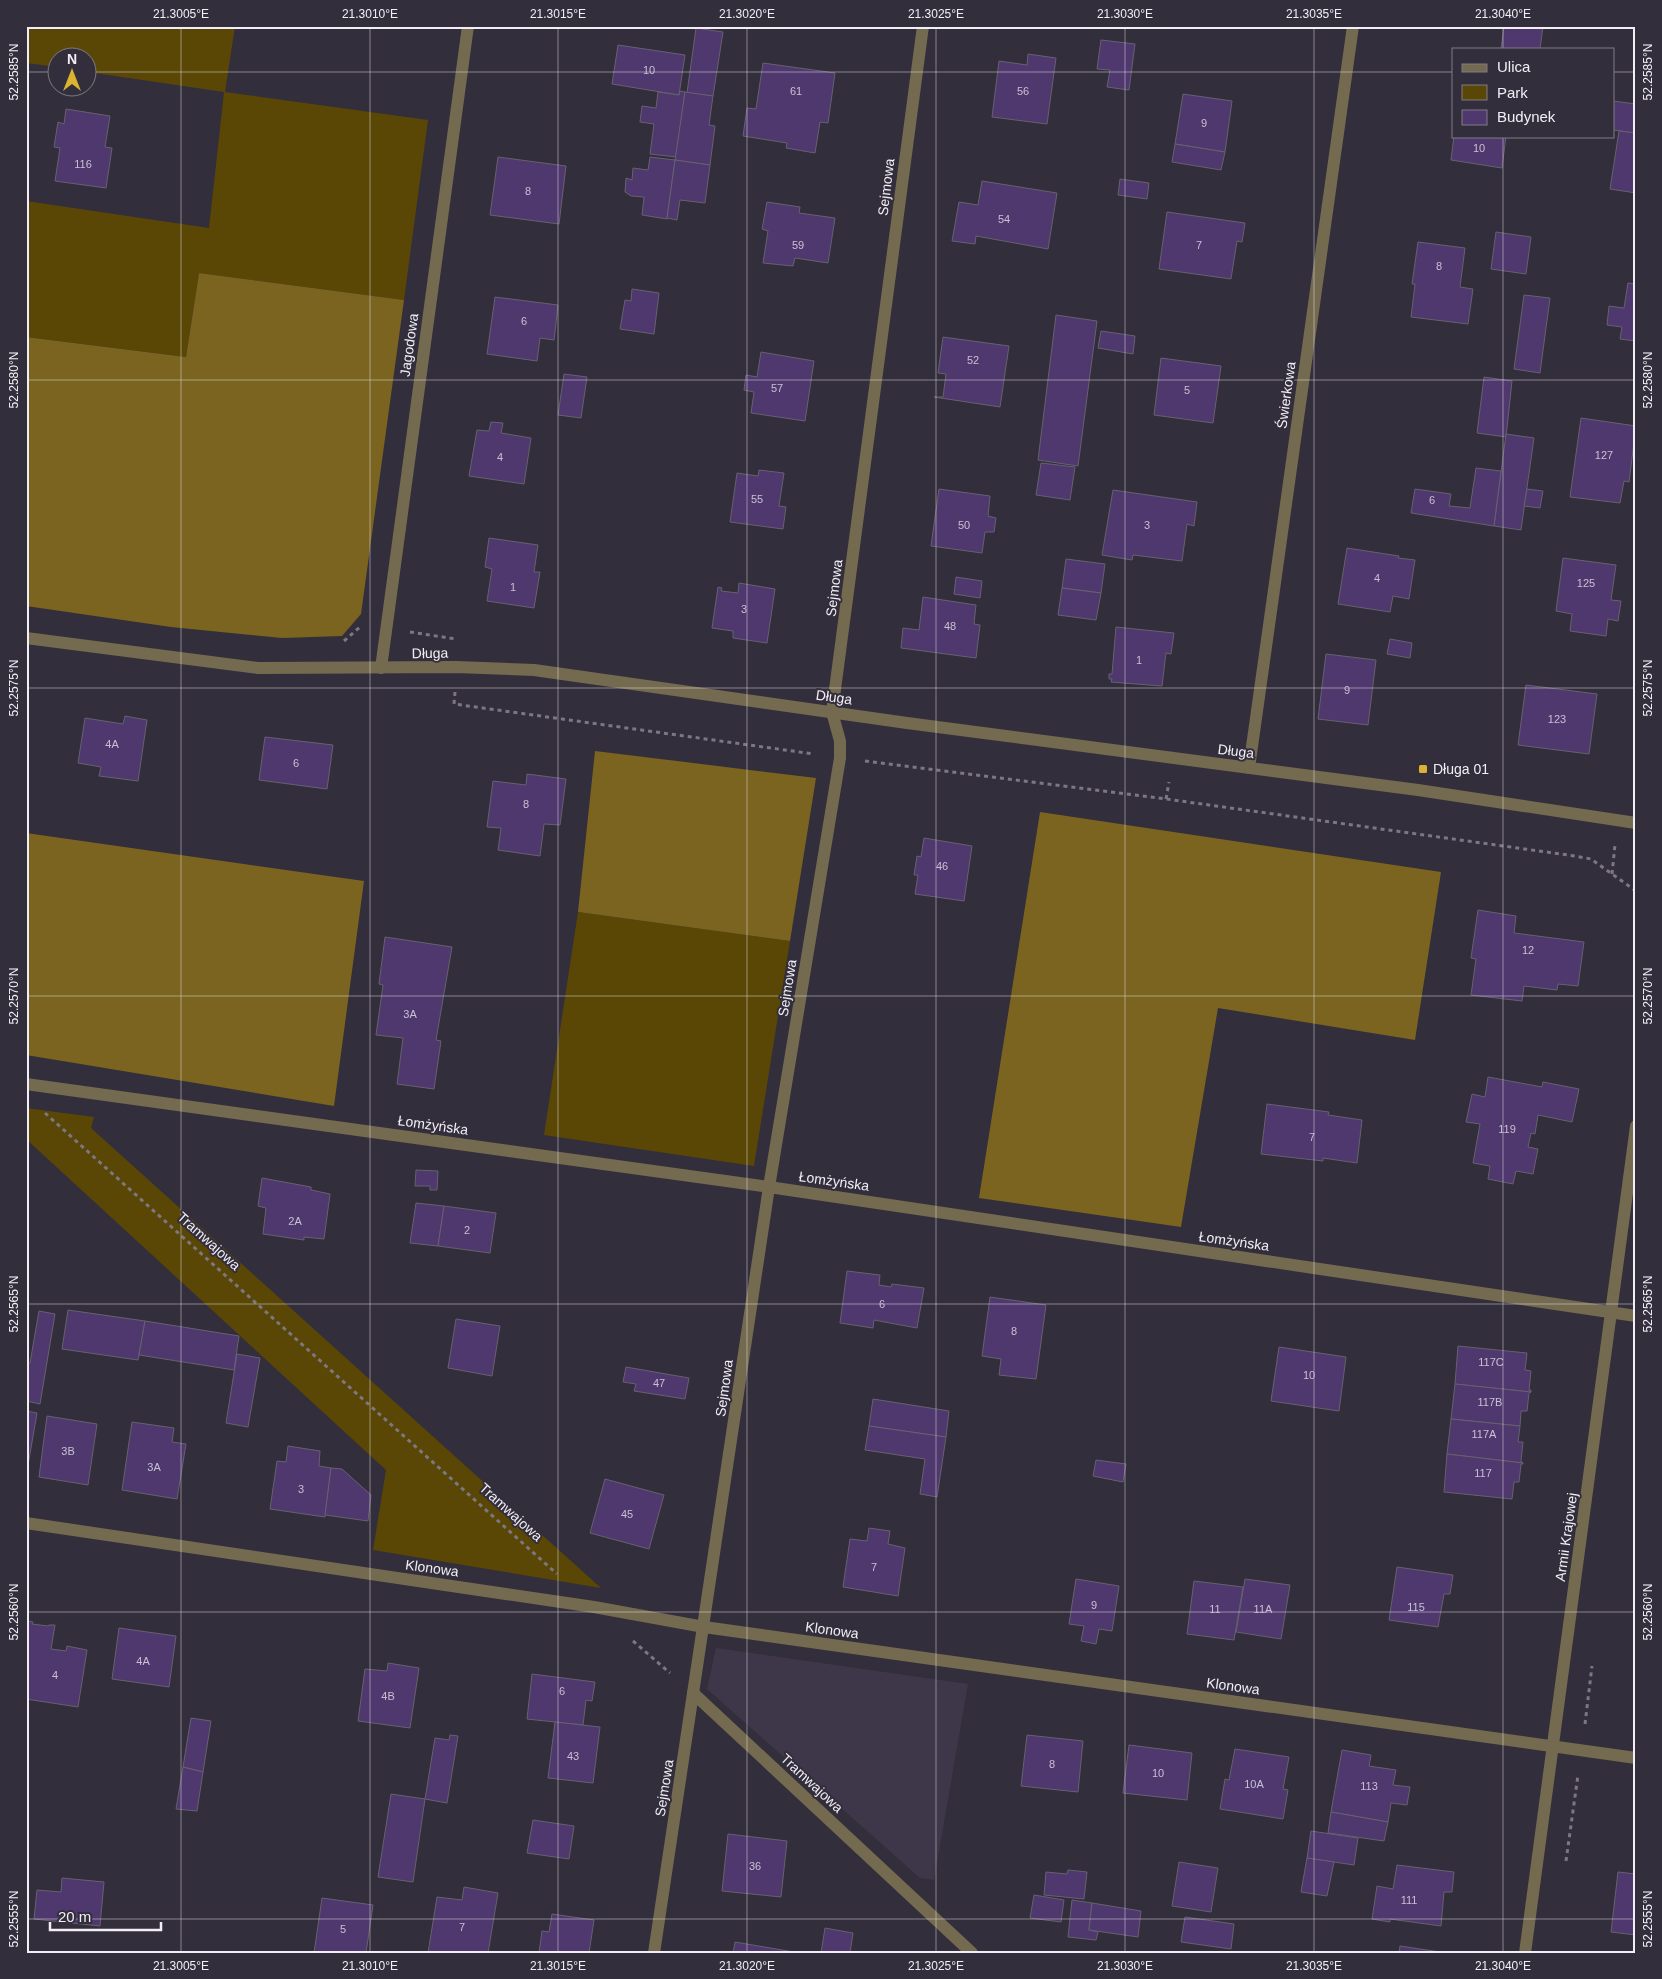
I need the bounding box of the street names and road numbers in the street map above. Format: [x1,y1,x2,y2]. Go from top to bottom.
street label: Sejmowa [875,157,897,217]
street label: Jagodowa [397,312,421,378]
street label: Świerkowa [1272,360,1299,430]
street label: Sejmowa [823,558,845,618]
street label: Długa [412,645,449,661]
street label: Długa [815,687,853,707]
street label: Długa [1217,741,1255,761]
street label: Sejmowa [775,958,799,1018]
street label: Łomżyńska [397,1112,469,1138]
street label: Łomżyńska [798,1168,870,1194]
street label: Tramwajowa [174,1209,244,1273]
street label: Łomżyńska [1198,1228,1270,1254]
street label: Sejmowa [712,1358,736,1418]
street label: Tramwajowa [476,1480,546,1544]
street label: Armii Krajowej [1552,1492,1580,1582]
street label: Klonowa [404,1556,460,1580]
street label: Klonowa [804,1618,860,1642]
street label: Klonowa [1205,1674,1261,1698]
street label: Tramwajowa [778,1750,846,1816]
street label: Sejmowa [652,1758,676,1818]

